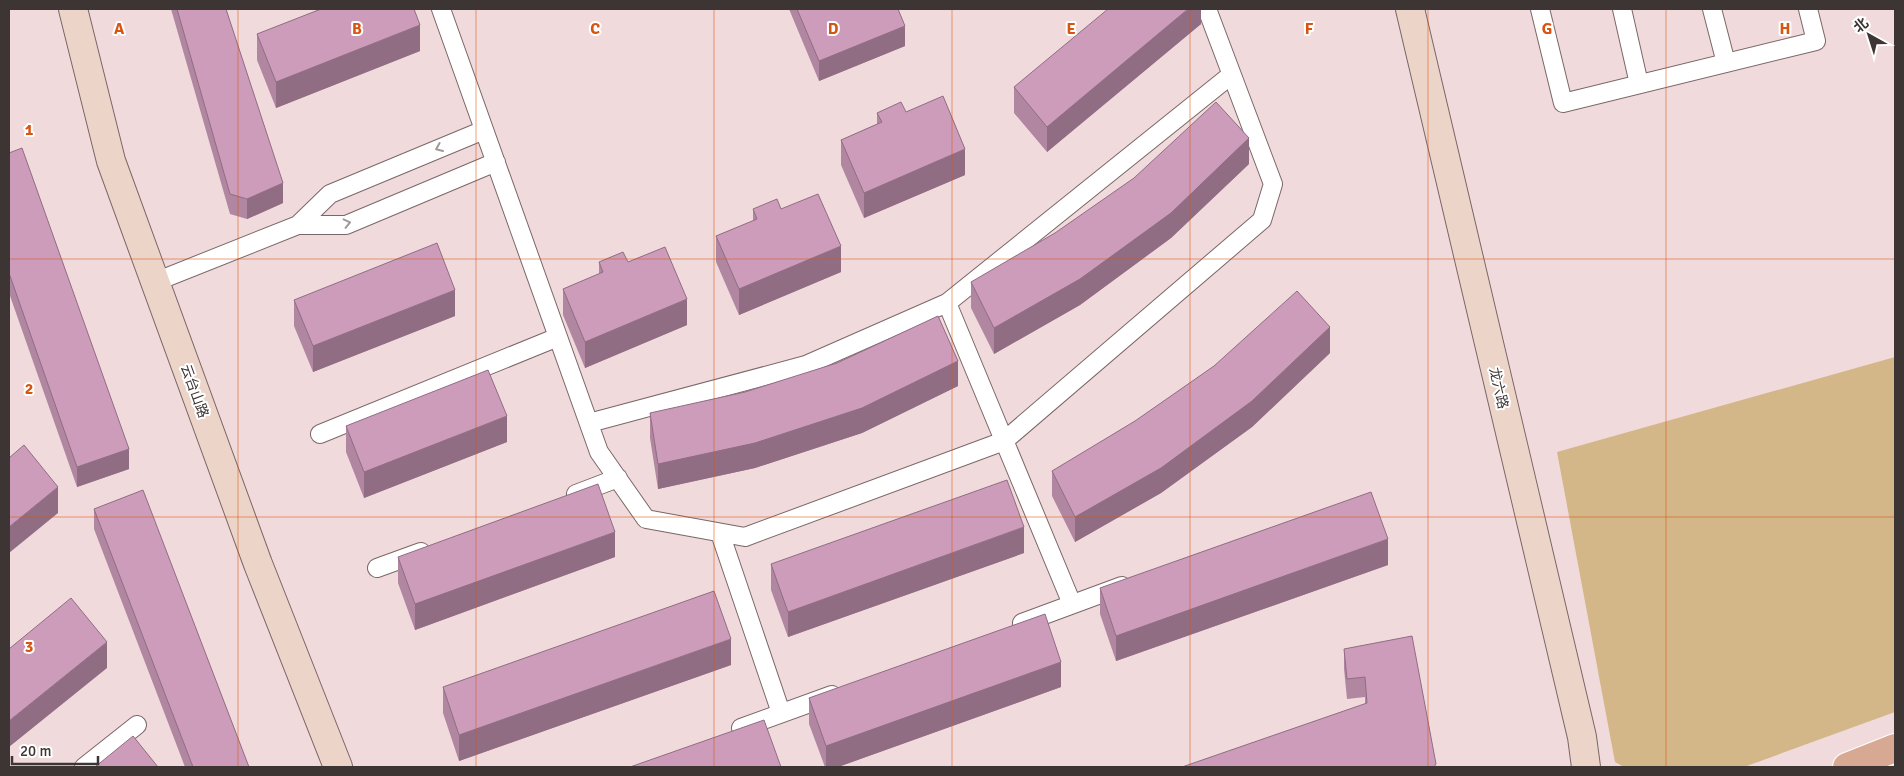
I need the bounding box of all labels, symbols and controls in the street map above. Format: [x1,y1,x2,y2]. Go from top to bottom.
north arrow [1844,10,1894,60]
text: 北 [1850,14,1872,36]
text: A [114,19,125,39]
text: B [352,19,362,39]
text: C [590,19,600,39]
text: D [828,19,839,39]
text: E [1066,19,1076,39]
text: F [1305,19,1314,39]
text: G [1542,19,1552,39]
text: H [1780,19,1790,39]
text: 1 [25,120,34,140]
one-way arrow [435,142,444,153]
one-way arrow [342,218,351,229]
street label: 云台山路 [177,362,212,420]
street label: 龙六路 [1486,366,1512,410]
text: 2 [25,379,33,399]
text: 3 [25,637,33,657]
scale bar [12,734,99,766]
text: 20 m [20,742,51,760]

